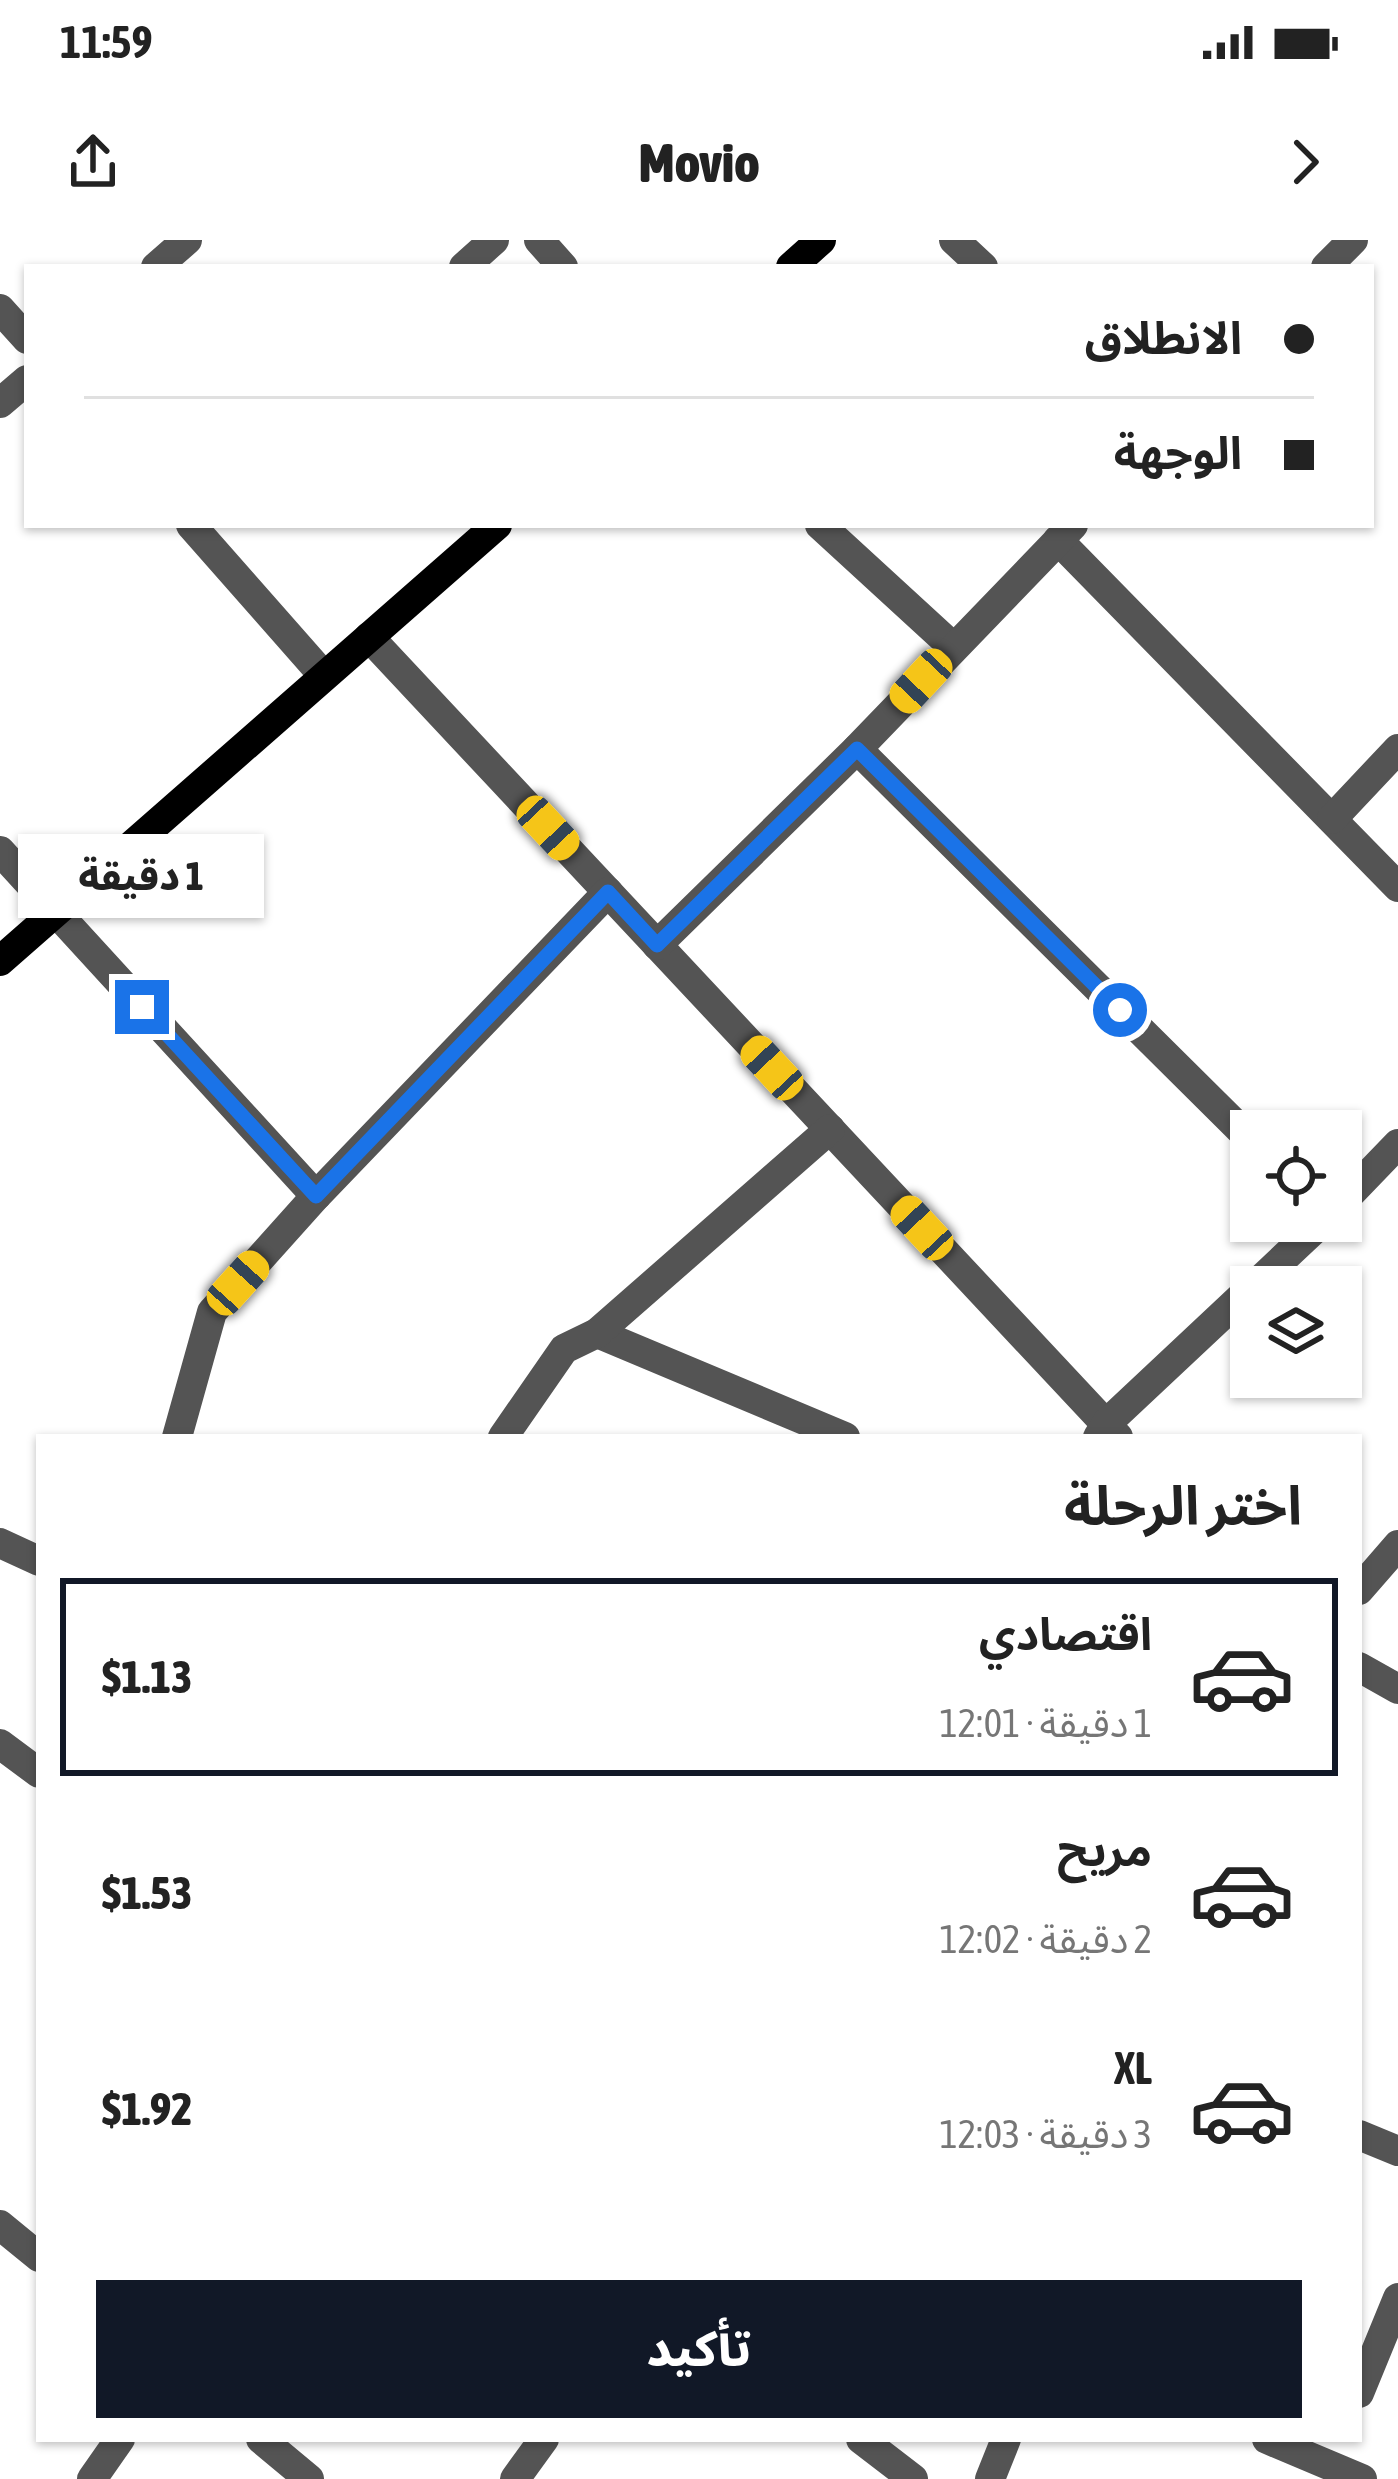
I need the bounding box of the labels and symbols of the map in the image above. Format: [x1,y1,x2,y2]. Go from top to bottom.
car [883,642,959,720]
car [510,789,586,867]
callout: 1 دقيقة [19,833,265,917]
route end [115,980,169,1034]
route start [1093,983,1147,1037]
car [734,1029,810,1107]
car [884,1189,960,1267]
car [201,1244,275,1322]

